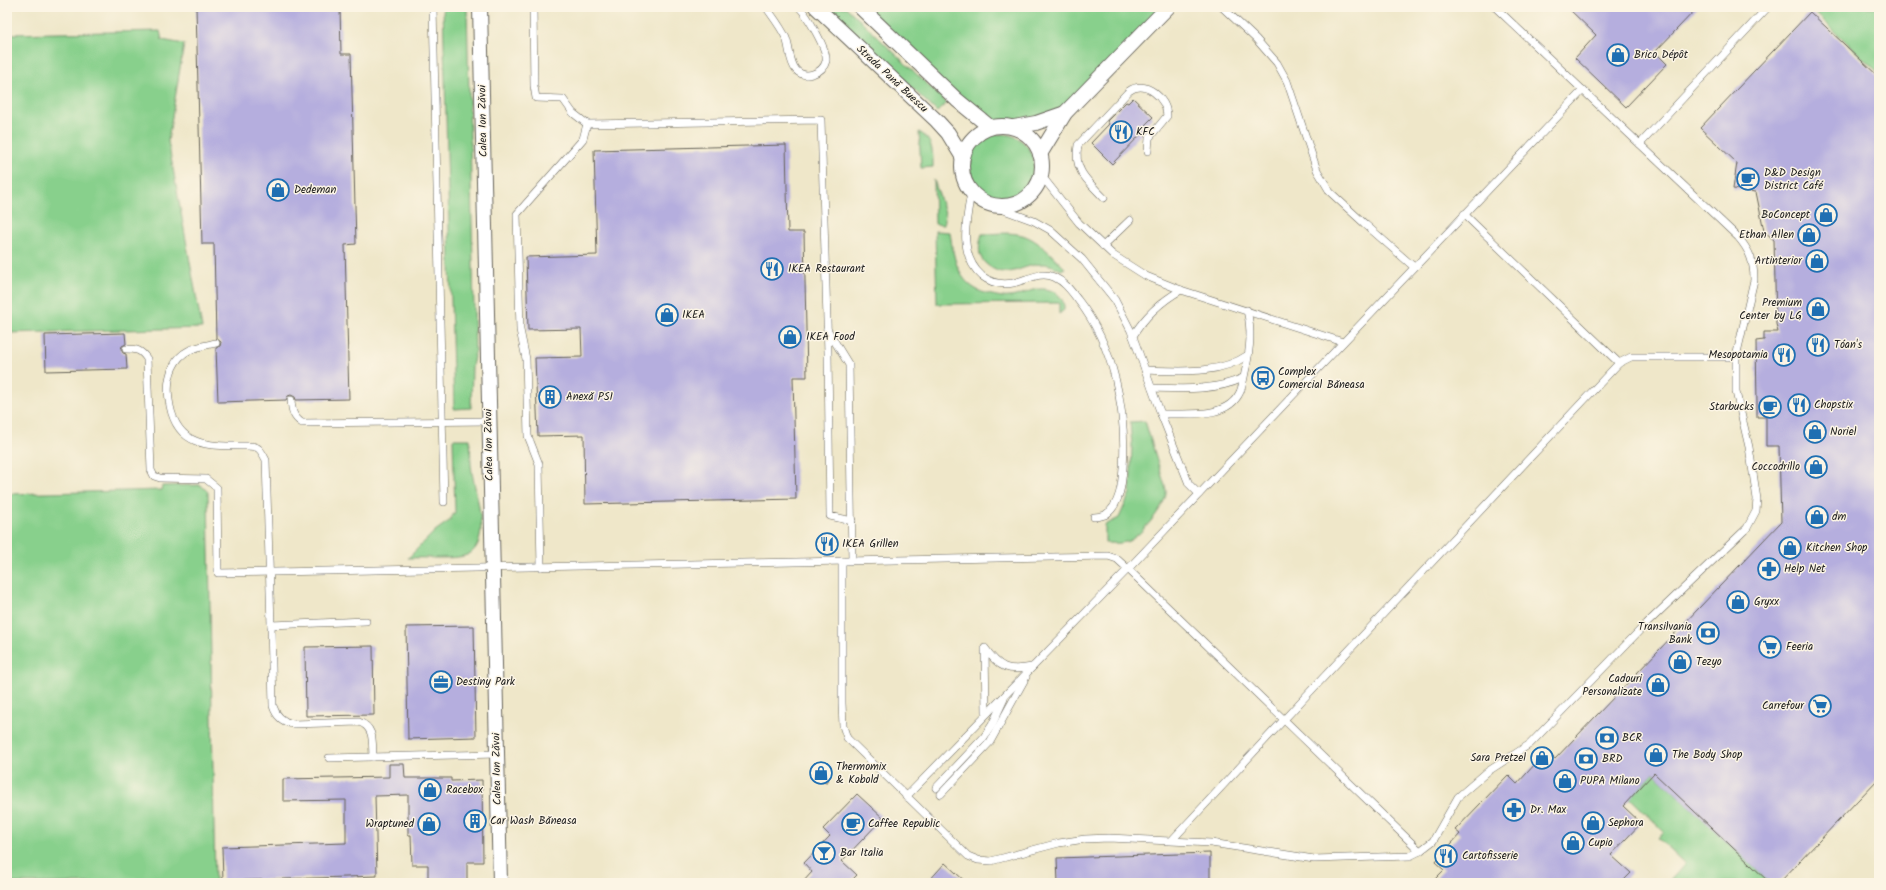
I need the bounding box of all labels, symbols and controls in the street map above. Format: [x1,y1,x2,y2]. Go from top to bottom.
street label: Strada Pană Buescu [852,41,933,118]
shop icon: Brico Dépôt [1605,42,1631,68]
place label: Brico Dépôt [1634,46,1689,64]
street label: Calea Ion Zăvoi [473,85,493,157]
restaurant icon: KFC [1108,119,1134,145]
place label: KFC [1136,123,1155,141]
place label: D&D Design District Café [1764,164,1824,195]
cafe icon: D&D Design District Café [1735,166,1761,192]
shop icon: Dedeman [265,177,291,203]
place label: Dedeman [294,181,336,199]
shop icon: BoConcept [1813,202,1839,228]
place label: BoConcept [1761,206,1811,224]
shop icon: Ethan Allen [1796,222,1822,248]
place label: Ethan Allen [1739,226,1794,244]
shop icon: Artinterior [1804,248,1830,274]
place label: Artinterior [1755,252,1803,270]
restaurant icon: IKEA Restaurant [759,256,785,282]
place label: IKEA Restaurant [788,260,866,278]
place label: Premium Center by LG [1739,294,1802,325]
shop icon: Premium Center by LG [1805,296,1831,322]
shop icon: IKEA [654,302,680,328]
place label: IKEA [682,306,705,324]
shop icon: IKEA Food [777,324,803,350]
place label: IKEA Food [806,328,855,346]
restaurant icon: Tóan's [1805,332,1831,358]
place label: Tóan's [1834,336,1862,354]
restaurant icon: Mesopotamia [1771,342,1797,368]
place label: Mesopotamia [1709,346,1768,364]
place label: Complex Comercial Băneasa [1278,363,1365,394]
bus stop icon: Complex Comercial Băneasa [1250,365,1276,391]
building icon: Anexă PSI [537,384,563,410]
place label: Anexă PSI [566,388,613,406]
restaurant icon: Chopstix [1786,392,1812,418]
cafe icon: Starbucks [1757,394,1783,420]
place label: Chopstix [1814,396,1853,414]
place label: Starbucks [1709,398,1754,416]
street label: Calea Ion Zăvoi [479,409,499,481]
shop icon: Noriel [1802,419,1828,445]
place label: Noriel [1830,423,1857,441]
shop icon: Coccodrillo [1803,454,1829,480]
place label: Coccodrillo [1752,458,1800,476]
shop icon: dm [1804,504,1830,530]
place label: dm [1832,508,1846,526]
restaurant icon: IKEA Grillen [814,531,840,557]
place label: IKEA Grillen [842,535,899,553]
shop icon: Kitchen Shop [1777,535,1803,561]
place label: Kitchen Shop [1806,539,1868,557]
pharmacy icon: Help Net [1756,556,1782,582]
place label: Help Net [1784,560,1826,578]
shop icon: Gryxx [1725,589,1751,615]
place label: Gryxx [1754,593,1779,611]
place label: Transilvania Bank [1638,618,1693,649]
bank icon: Transilvania Bank [1695,620,1721,646]
supermarket icon: Feeria [1757,634,1783,660]
place label: Feeria [1786,638,1813,656]
shop icon: Tezyo [1667,649,1693,675]
place label: Tezyo [1696,653,1722,671]
office icon: Destiny Park [428,669,454,695]
place label: Cadouri Personalizate [1582,670,1642,701]
shop icon: Cadouri Personalizate [1645,672,1671,698]
place label: Destiny Park [456,673,516,691]
supermarket icon: Carrefour [1807,693,1833,719]
place label: Carrefour [1762,697,1805,715]
bank icon: BCR [1594,725,1620,751]
place label: BCR [1622,729,1643,747]
street label: Calea Ion Zăvoi [487,733,507,805]
shop icon: The Body Shop [1643,742,1669,768]
shop icon: Sara Pretzel [1529,745,1555,771]
bank icon: BRD [1573,746,1599,772]
place label: The Body Shop [1672,746,1743,764]
place label: Sara Pretzel [1470,749,1526,767]
place label: BRD [1602,750,1623,768]
place label: Thermomix & Kobold [836,758,886,789]
shop icon: Thermomix & Kobold [808,760,834,786]
shop icon: PUPA Milano [1552,768,1578,794]
place label: PUPA Milano [1580,772,1640,790]
shop icon: Racebox [417,777,443,803]
place label: Racebox [446,781,483,799]
pharmacy icon: Dr. Max [1501,797,1527,823]
place label: Dr. Max [1530,801,1567,819]
building icon: Car Wash Băneasa [462,808,488,834]
shop icon: Sephora [1580,810,1606,836]
shop icon: Wraptuned [416,811,442,837]
cafe icon: Caffee Republic [840,811,866,837]
place label: Car Wash Băneasa [490,812,577,830]
place label: Sephora [1608,814,1644,832]
place label: Wraptuned [365,815,415,833]
place label: Caffee Republic [868,815,940,833]
shop icon: Cupio [1560,830,1586,856]
place label: Cupio [1588,834,1613,852]
bar icon: Bar Italia [811,840,837,866]
restaurant icon: Cartofisserie [1433,843,1459,869]
place label: Bar Italia [840,844,884,862]
place label: Cartofisserie [1462,847,1518,865]

